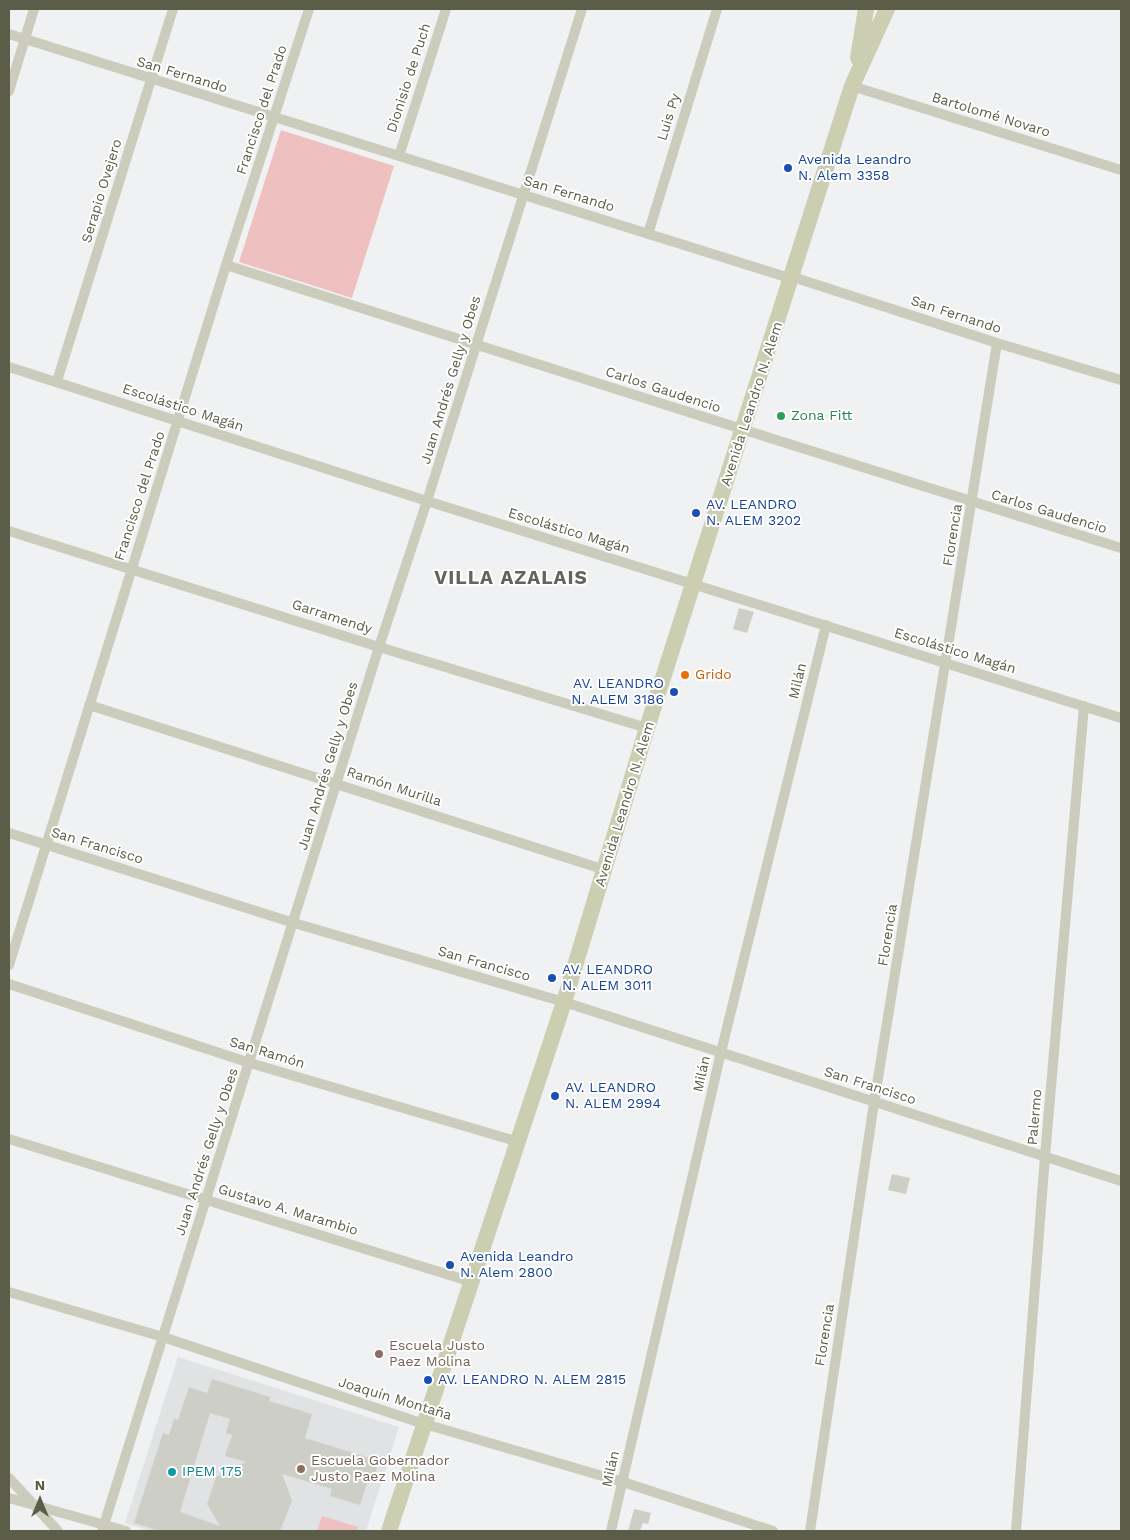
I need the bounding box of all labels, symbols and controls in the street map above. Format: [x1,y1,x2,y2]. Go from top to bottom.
street label: Dionisio de Puch [383,21,435,135]
street label: Francisco del Prado [233,43,291,177]
street label: San Fernando [135,53,229,97]
street label: Bartolomé Novaro [930,89,1052,141]
street label: Luis Py [654,91,684,143]
street label: Serapio Ovejero [78,137,126,245]
place label: Avenida Leandro N. Alem 3358 [798,152,911,184]
marker: Avenida Leandro N. Alem 3358 [782,162,794,174]
street label: San Fernando [522,172,616,216]
street label: San Fernando [909,292,1003,338]
street label: Juan Andrés Gelly y Obes [417,294,485,466]
street label: Avenida Leandro N. Alem [717,320,787,488]
street label: Carlos Gaudencio [603,363,723,417]
street label: Escolástico Magán [120,380,246,436]
place label: Zona Fitt [791,408,852,424]
marker: Zona Fitt [775,410,787,422]
street label: Francisco del Prado [111,429,169,563]
street label: Carlos Gaudencio [989,486,1109,538]
place label: AV. LEANDRO N. ALEM 3202 [706,497,801,530]
street label: Florencia [940,503,966,567]
street label: Escolástico Magán [506,504,632,558]
marker: AV. LEANDRO N. ALEM 3202 [690,507,702,519]
district label: VILLA AZALAIS [433,567,589,589]
street label: Garramendy [290,596,374,638]
street label: Escolástico Magán [892,624,1018,678]
street label: Milán [785,661,811,701]
place label: Grido [695,667,732,683]
marker: Grido [679,669,691,681]
place label: AV. LEANDRO N. ALEM 3186 [571,676,664,709]
street label: Juan Andrés Gelly y Obes [294,680,362,852]
marker: AV. LEANDRO N. ALEM 3186 [668,686,680,698]
street label: Avenida Leandro N. Alem [592,719,658,889]
street label: Ramón Murilla [344,764,444,810]
street label: San Francisco [49,824,145,868]
street label: Florencia [875,903,901,967]
street label: San Francisco [436,943,532,985]
place label: AV. LEANDRO N. ALEM 3011 [562,962,653,994]
marker: AV. LEANDRO N. ALEM 3011 [546,972,558,984]
street label: San Ramón [227,1034,307,1072]
street label: Milán [690,1054,714,1094]
street label: San Francisco [822,1063,918,1109]
street label: Juan Andrés Gelly y Obes [172,1066,242,1238]
place label: AV. LEANDRO N. ALEM 2994 [565,1080,661,1112]
street label: Palermo [1024,1088,1046,1146]
marker: AV. LEANDRO N. ALEM 2994 [549,1090,561,1102]
street label: Gustavo A. Marambio [216,1181,360,1239]
place label: Avenida Leandro N. Alem 2800 [460,1249,573,1282]
marker: Avenida Leandro N. Alem 2800 [444,1259,456,1271]
street label: Florencia [812,1303,838,1367]
place label: Escuela Justo Paez Molina [389,1338,485,1370]
marker: Escuela Justo Paez Molina [373,1348,385,1360]
place label: AV. LEANDRO N. ALEM 2815 [438,1372,626,1388]
street label: Joaquín Montaña [336,1374,454,1424]
marker: AV. LEANDRO N. ALEM 2815 [422,1374,434,1386]
street label: Milán [599,1449,623,1489]
place label: Escuela Gobernador Justo Paez Molina [311,1453,449,1485]
marker: Escuela Gobernador Justo Paez Molina [295,1463,307,1475]
place label: IPEM 175 [182,1464,242,1480]
marker: IPEM 175 [166,1466,178,1478]
north arrow [15,1475,65,1525]
text: N [35,1477,45,1493]

